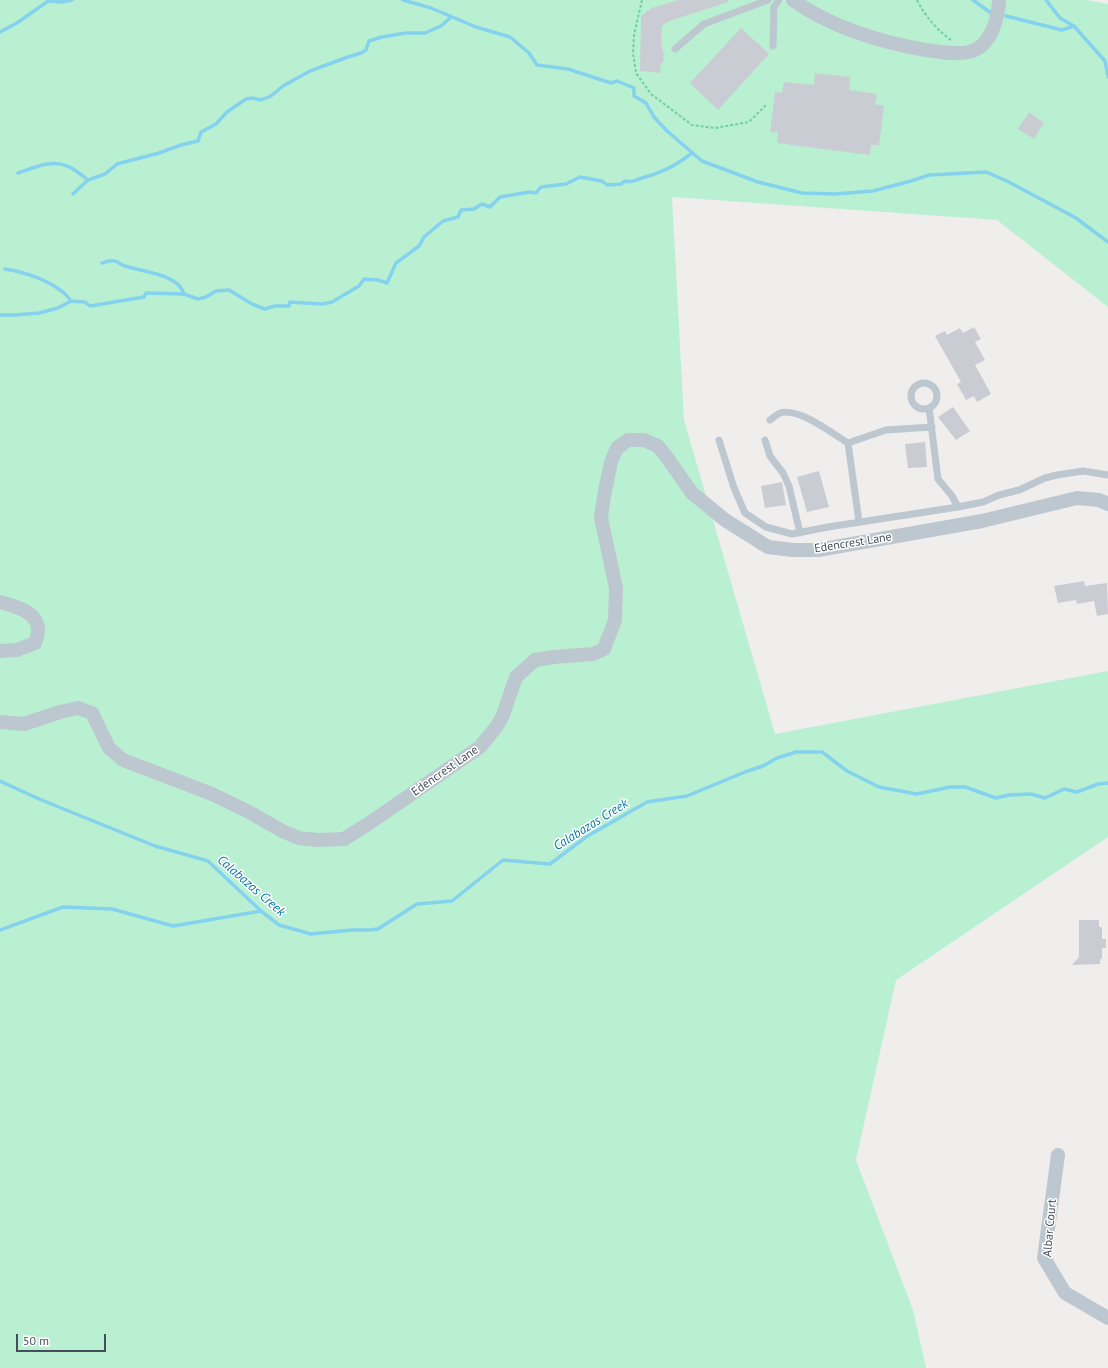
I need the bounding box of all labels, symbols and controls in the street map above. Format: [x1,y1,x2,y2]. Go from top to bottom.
street label: Edencrest Lane [813,530,893,556]
street label: Edencrest Lane [409,743,481,799]
water label: Calabazas Creek [551,796,631,854]
water label: Calabazas Creek [214,852,288,920]
street label: Albar Court [1040,1198,1060,1258]
scale bar [18,1326,108,1352]
text: 50 m [23,1333,49,1348]

